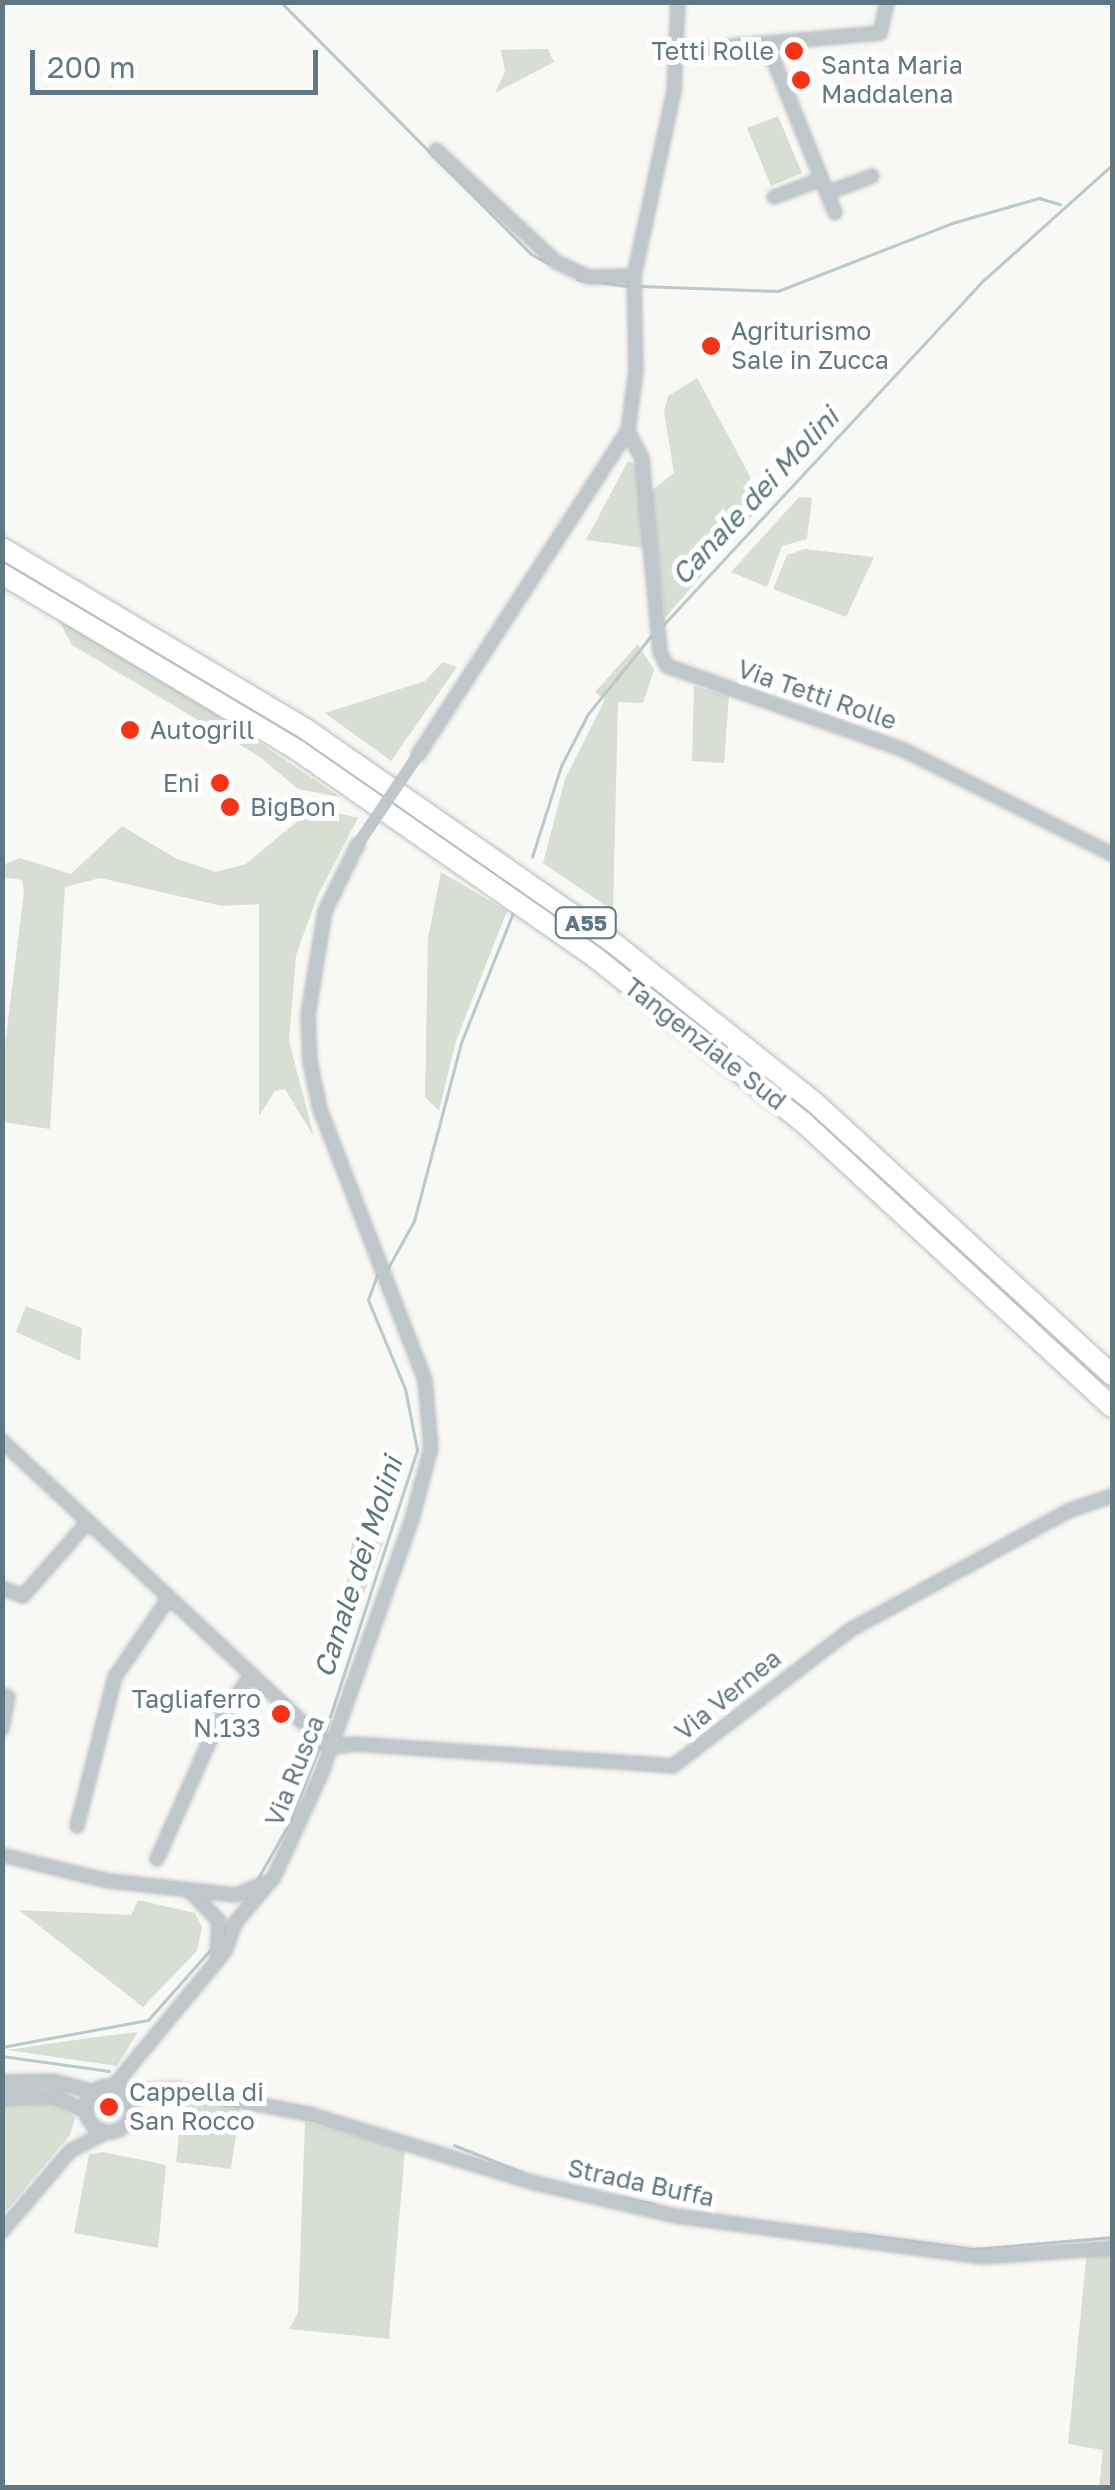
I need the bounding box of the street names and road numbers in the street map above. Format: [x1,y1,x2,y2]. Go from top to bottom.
street label: Via Tetti Rolle [734,654,900,736]
road number: A55 [554,906,618,940]
street label: Tangenziale Sud [618,972,792,1116]
street label: Via Vernea [669,1643,787,1747]
street label: Via Rusca [259,1711,331,1831]
street label: Strada Buffa [565,2153,717,2213]

